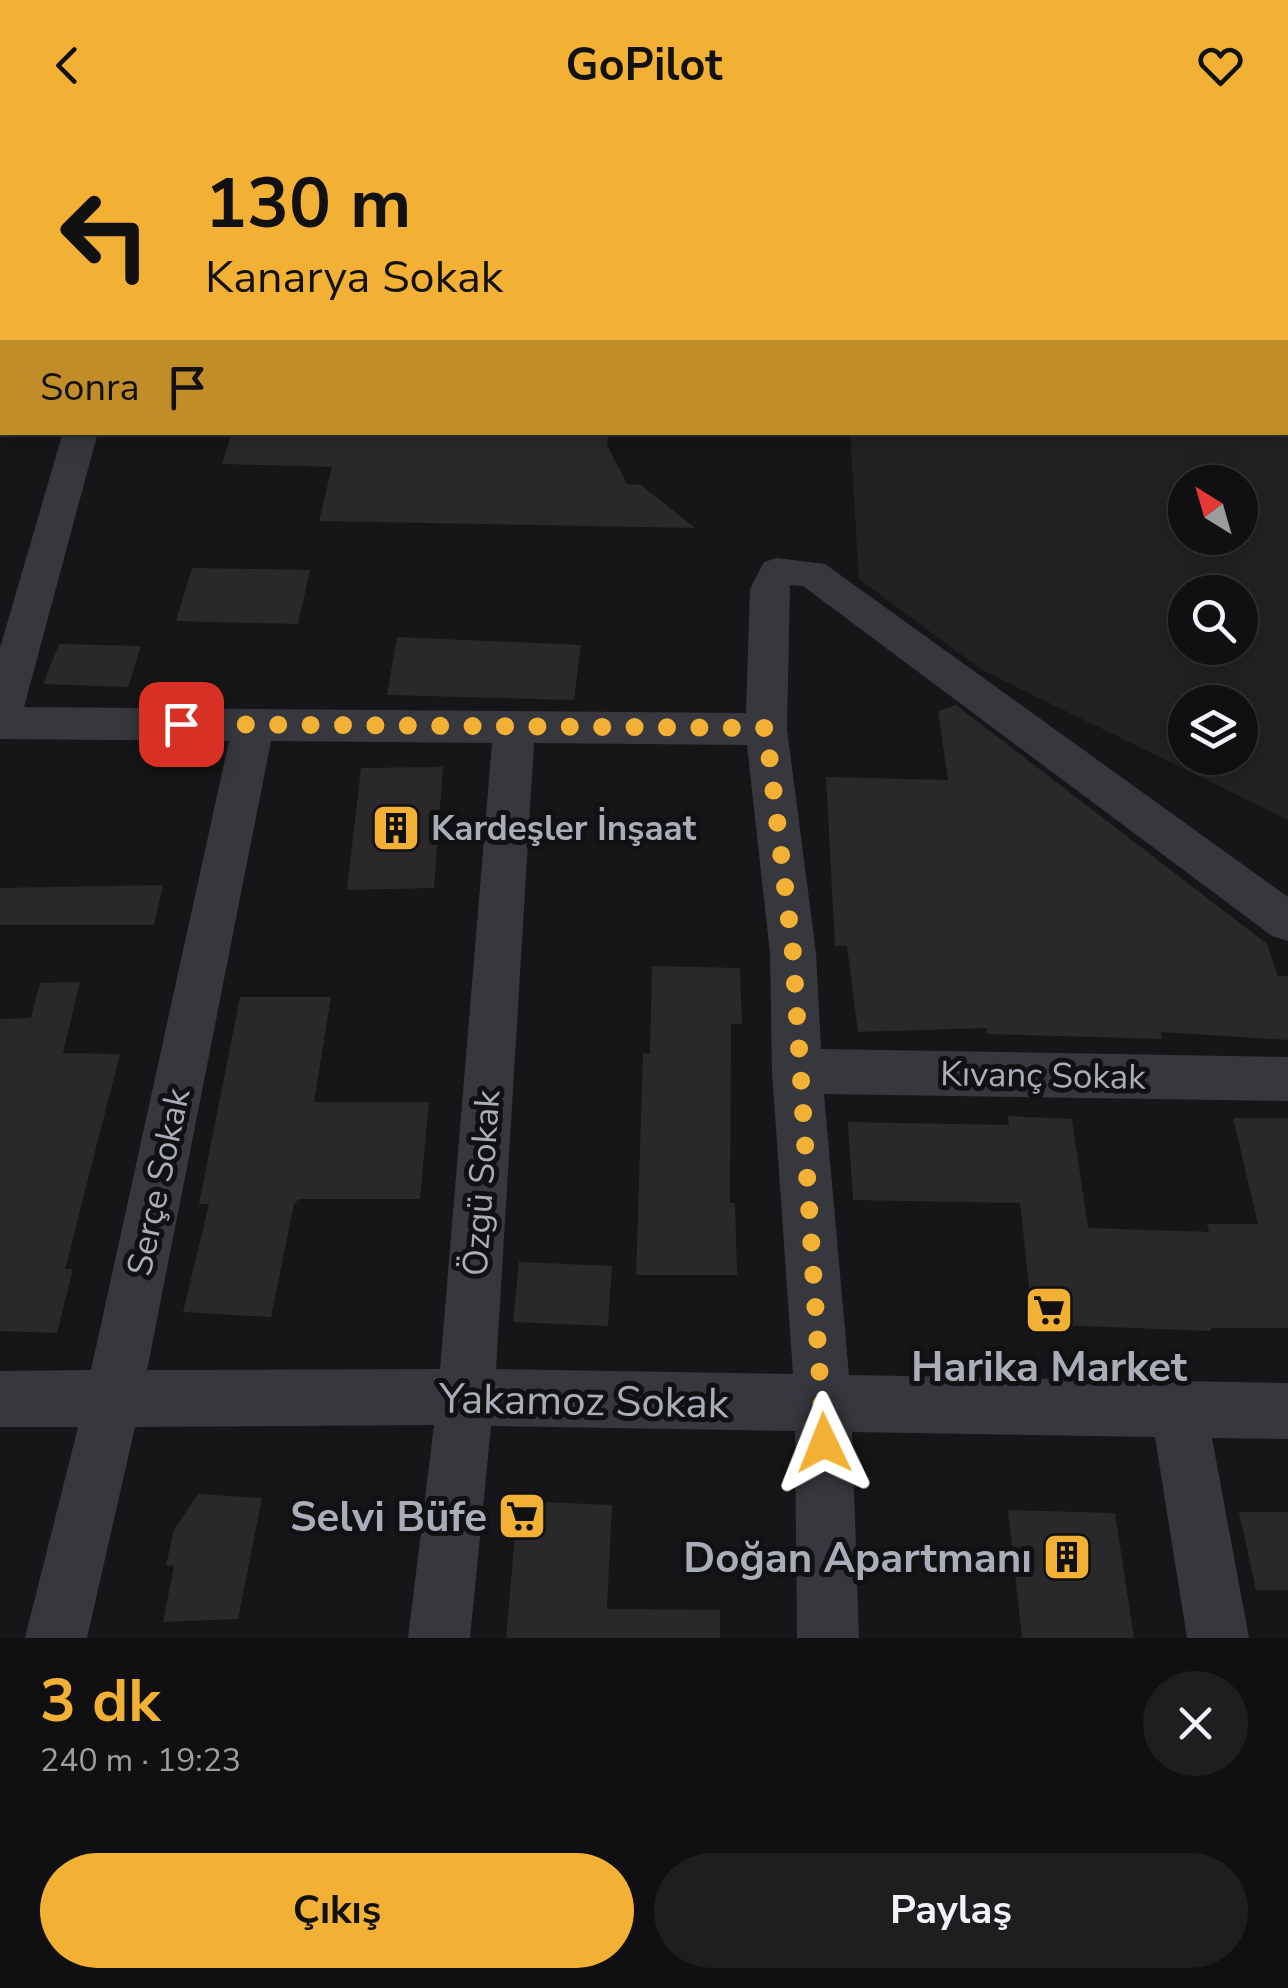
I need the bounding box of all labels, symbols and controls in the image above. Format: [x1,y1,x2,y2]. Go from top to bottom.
text: GoPilot [566,35,722,96]
icon: back [40,38,95,93]
icon: heart [1193,38,1248,93]
text: 130 m [205,156,411,252]
icon: left [40,170,170,300]
text: Kanarya Sokak [205,247,503,308]
icon: arrive [160,360,215,415]
text: Sonra [40,362,140,413]
north arrow [1168,465,1258,555]
map controls [1168,465,1258,775]
button: search [1168,575,1258,665]
pin [139,682,224,767]
button: layers [1168,685,1258,775]
icon: arrive [154,697,209,752]
building icon: Kardeşler İnşaat [370,802,422,854]
place label: Kardeşler İnşaat [431,805,697,852]
street label: Kıvanç Sokak [940,1050,1147,1101]
street label: Serçe Sokak [116,1084,201,1280]
street label: Özgü Sokak [452,1088,511,1278]
supermarket icon: Harika Market [1023,1284,1075,1336]
place label: Harika Market [911,1339,1188,1396]
street label: Yakamoz Sokak [438,1370,730,1433]
position arrow [772,1391,876,1495]
place label: Selvi Büfe [290,1489,487,1546]
supermarket icon: Selvi Büfe [496,1490,548,1542]
place label: Doğan Apartmanı [683,1530,1032,1587]
building icon: Doğan Apartmanı [1041,1531,1093,1583]
text: 3 dk [40,1660,160,1742]
button: close [1143,1671,1248,1776]
text: 240 m · 19:23 [40,1739,241,1782]
button: Çıkış [40,1853,634,1968]
button: Paylaş [654,1853,1248,1968]

